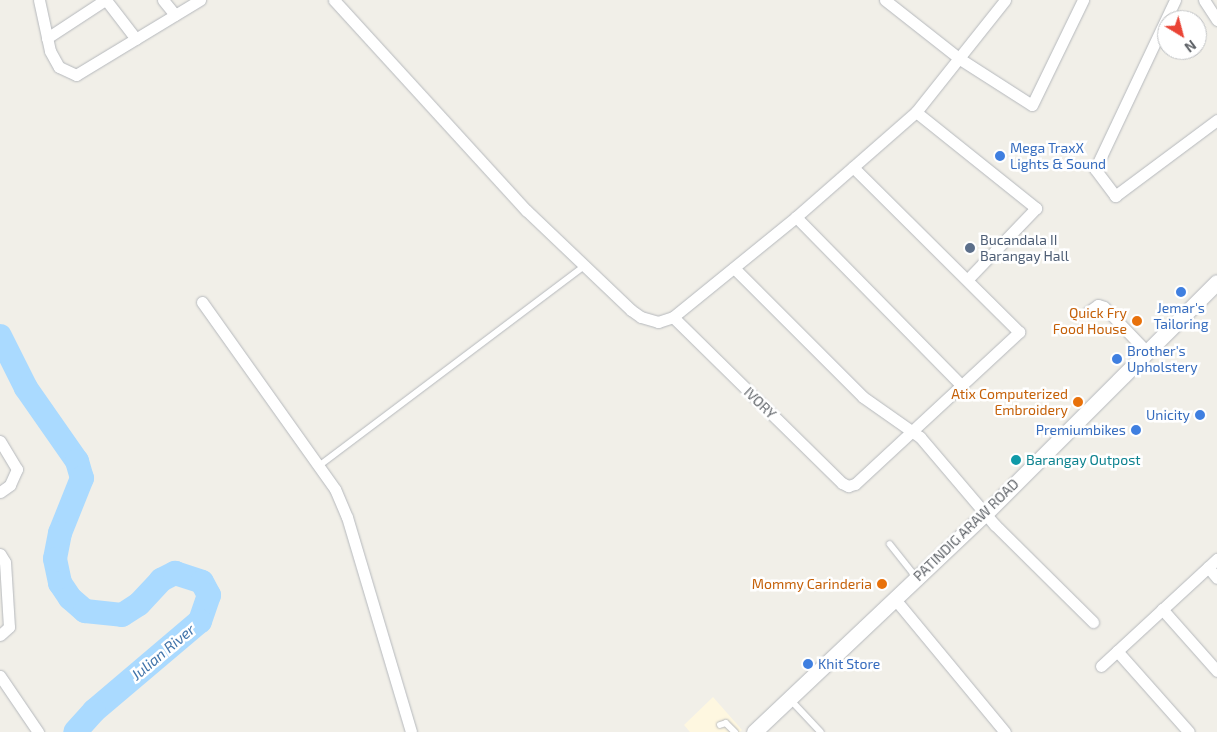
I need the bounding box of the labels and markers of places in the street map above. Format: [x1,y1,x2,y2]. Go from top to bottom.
place label: Mega TraxX Lights & Sound [1010,140,1106,172]
marker: Mega TraxX Lights & Sound [994,150,1006,162]
place label: Bucandala II Barangay Hall [980,232,1069,264]
marker: Bucandala II Barangay Hall [964,242,976,254]
marker: Jemar's Tailoring [1175,286,1187,298]
place label: Jemar's Tailoring [1153,300,1209,332]
place label: Quick Fry Food House [1053,305,1127,338]
marker: Quick Fry Food House [1131,315,1143,327]
place label: Brother's Upholstery [1127,343,1198,376]
marker: Brother's Upholstery [1111,353,1123,365]
place label: Atix Computerized Embroidery [951,386,1068,418]
marker: Atix Computerized Embroidery [1072,396,1084,408]
place label: Unicity [1146,407,1190,423]
marker: Unicity [1194,409,1206,421]
place label: Premiumbikes [1036,422,1126,438]
marker: Premiumbikes [1130,424,1142,436]
place label: Barangay Outpost [1026,452,1141,468]
marker: Barangay Outpost [1010,454,1022,466]
place label: Mommy Carinderia [752,576,872,592]
marker: Mommy Carinderia [876,578,888,590]
place label: Khit Store [818,656,880,672]
marker: Khit Store [802,658,814,670]

